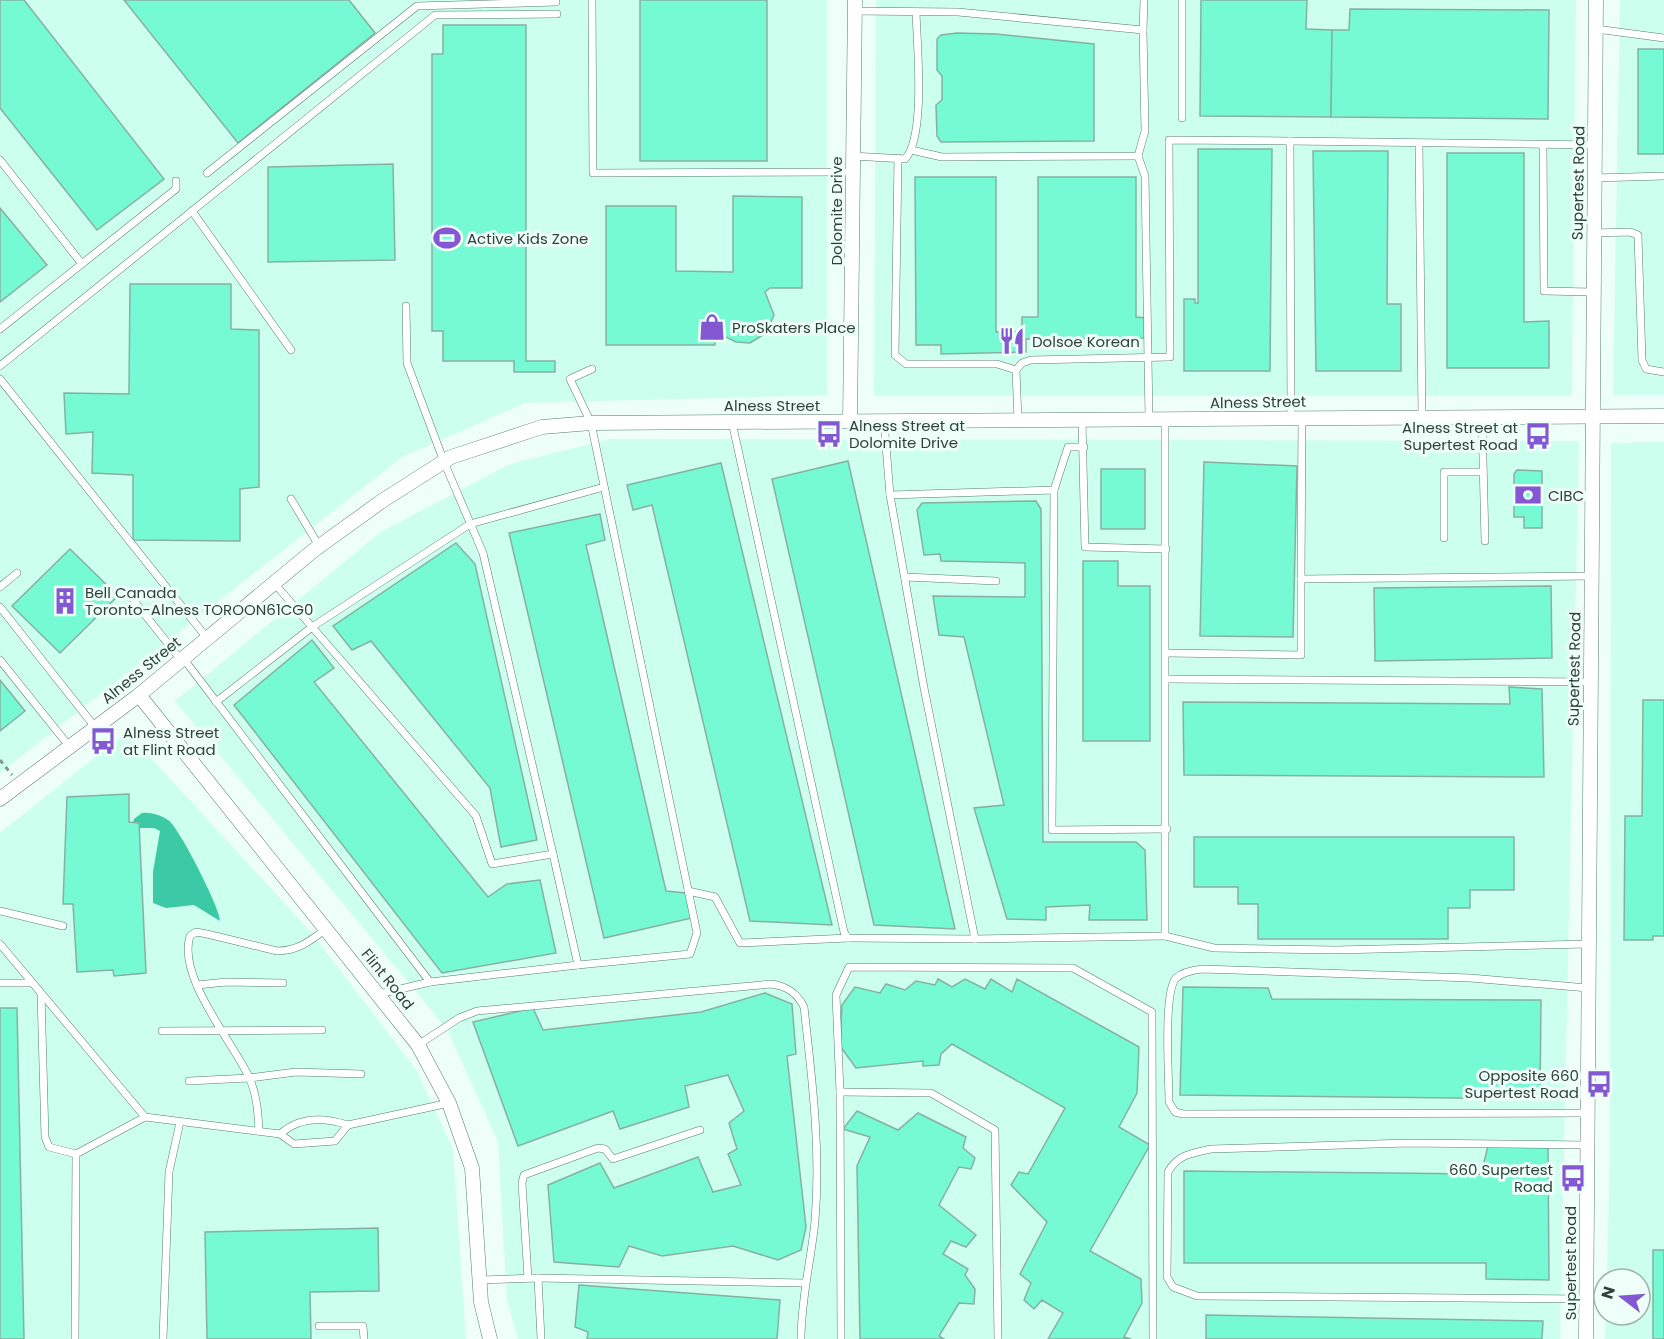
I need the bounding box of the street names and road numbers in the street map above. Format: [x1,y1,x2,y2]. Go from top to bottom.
street label: Supertest Road [1567,126,1589,240]
street label: Dolomite Drive [826,156,847,266]
street label: Alness Street [1210,391,1306,413]
street label: Alness Street [724,395,820,416]
street label: Supertest Road [1563,612,1585,726]
street label: Alness Street [97,632,185,708]
street label: Flint Road [357,944,419,1014]
street label: Supertest Road [1560,1206,1581,1320]

